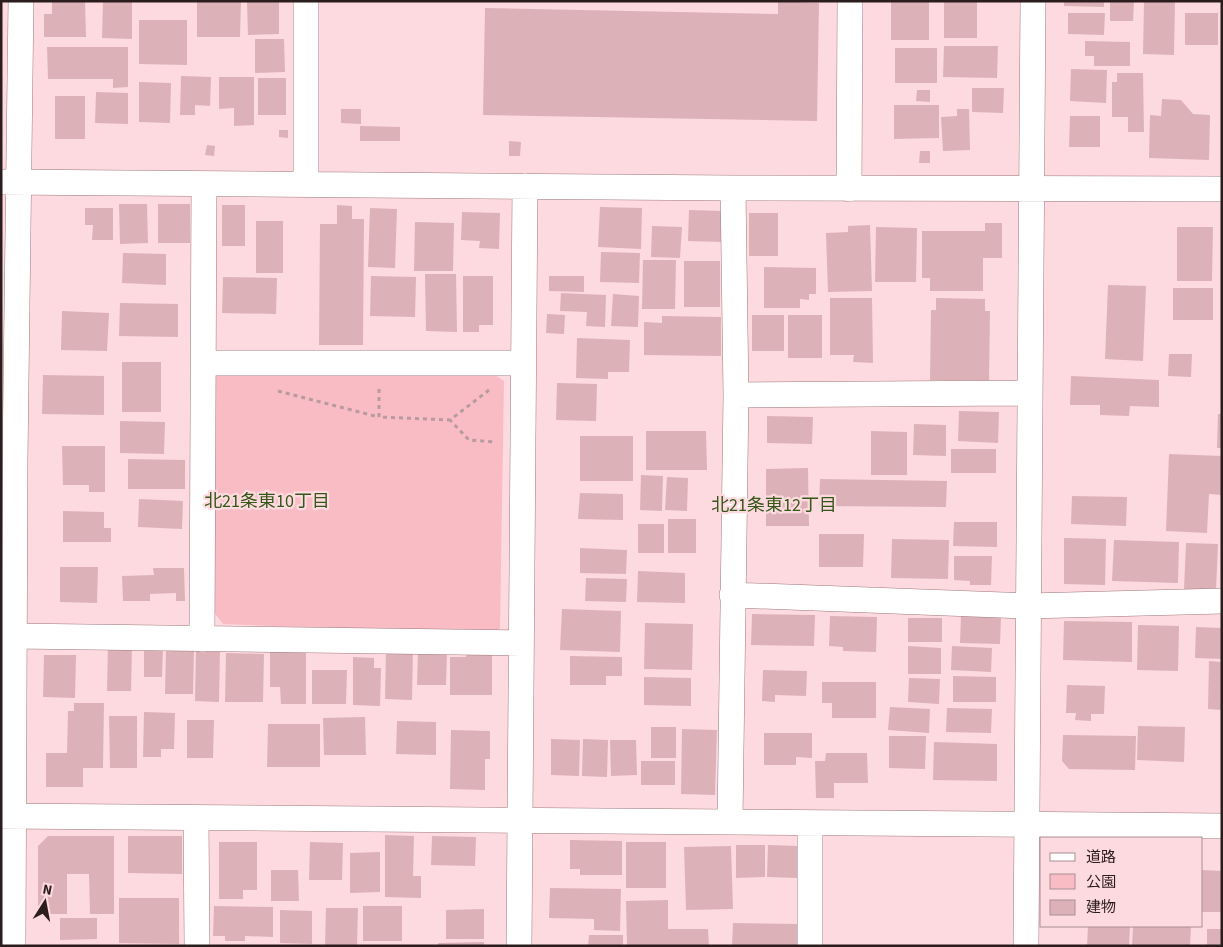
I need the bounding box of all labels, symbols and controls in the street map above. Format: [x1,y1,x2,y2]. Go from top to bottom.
district label: 北21条東10丁目 [204,489,330,514]
district label: 北21条東12丁目 [711,493,837,518]
legend [1040,837,1203,927]
text: 道路 [1086,847,1116,868]
text: 公園 [1086,872,1116,893]
north arrow [20,877,70,927]
text: N [41,880,54,901]
text: 建物 [1086,897,1116,918]

